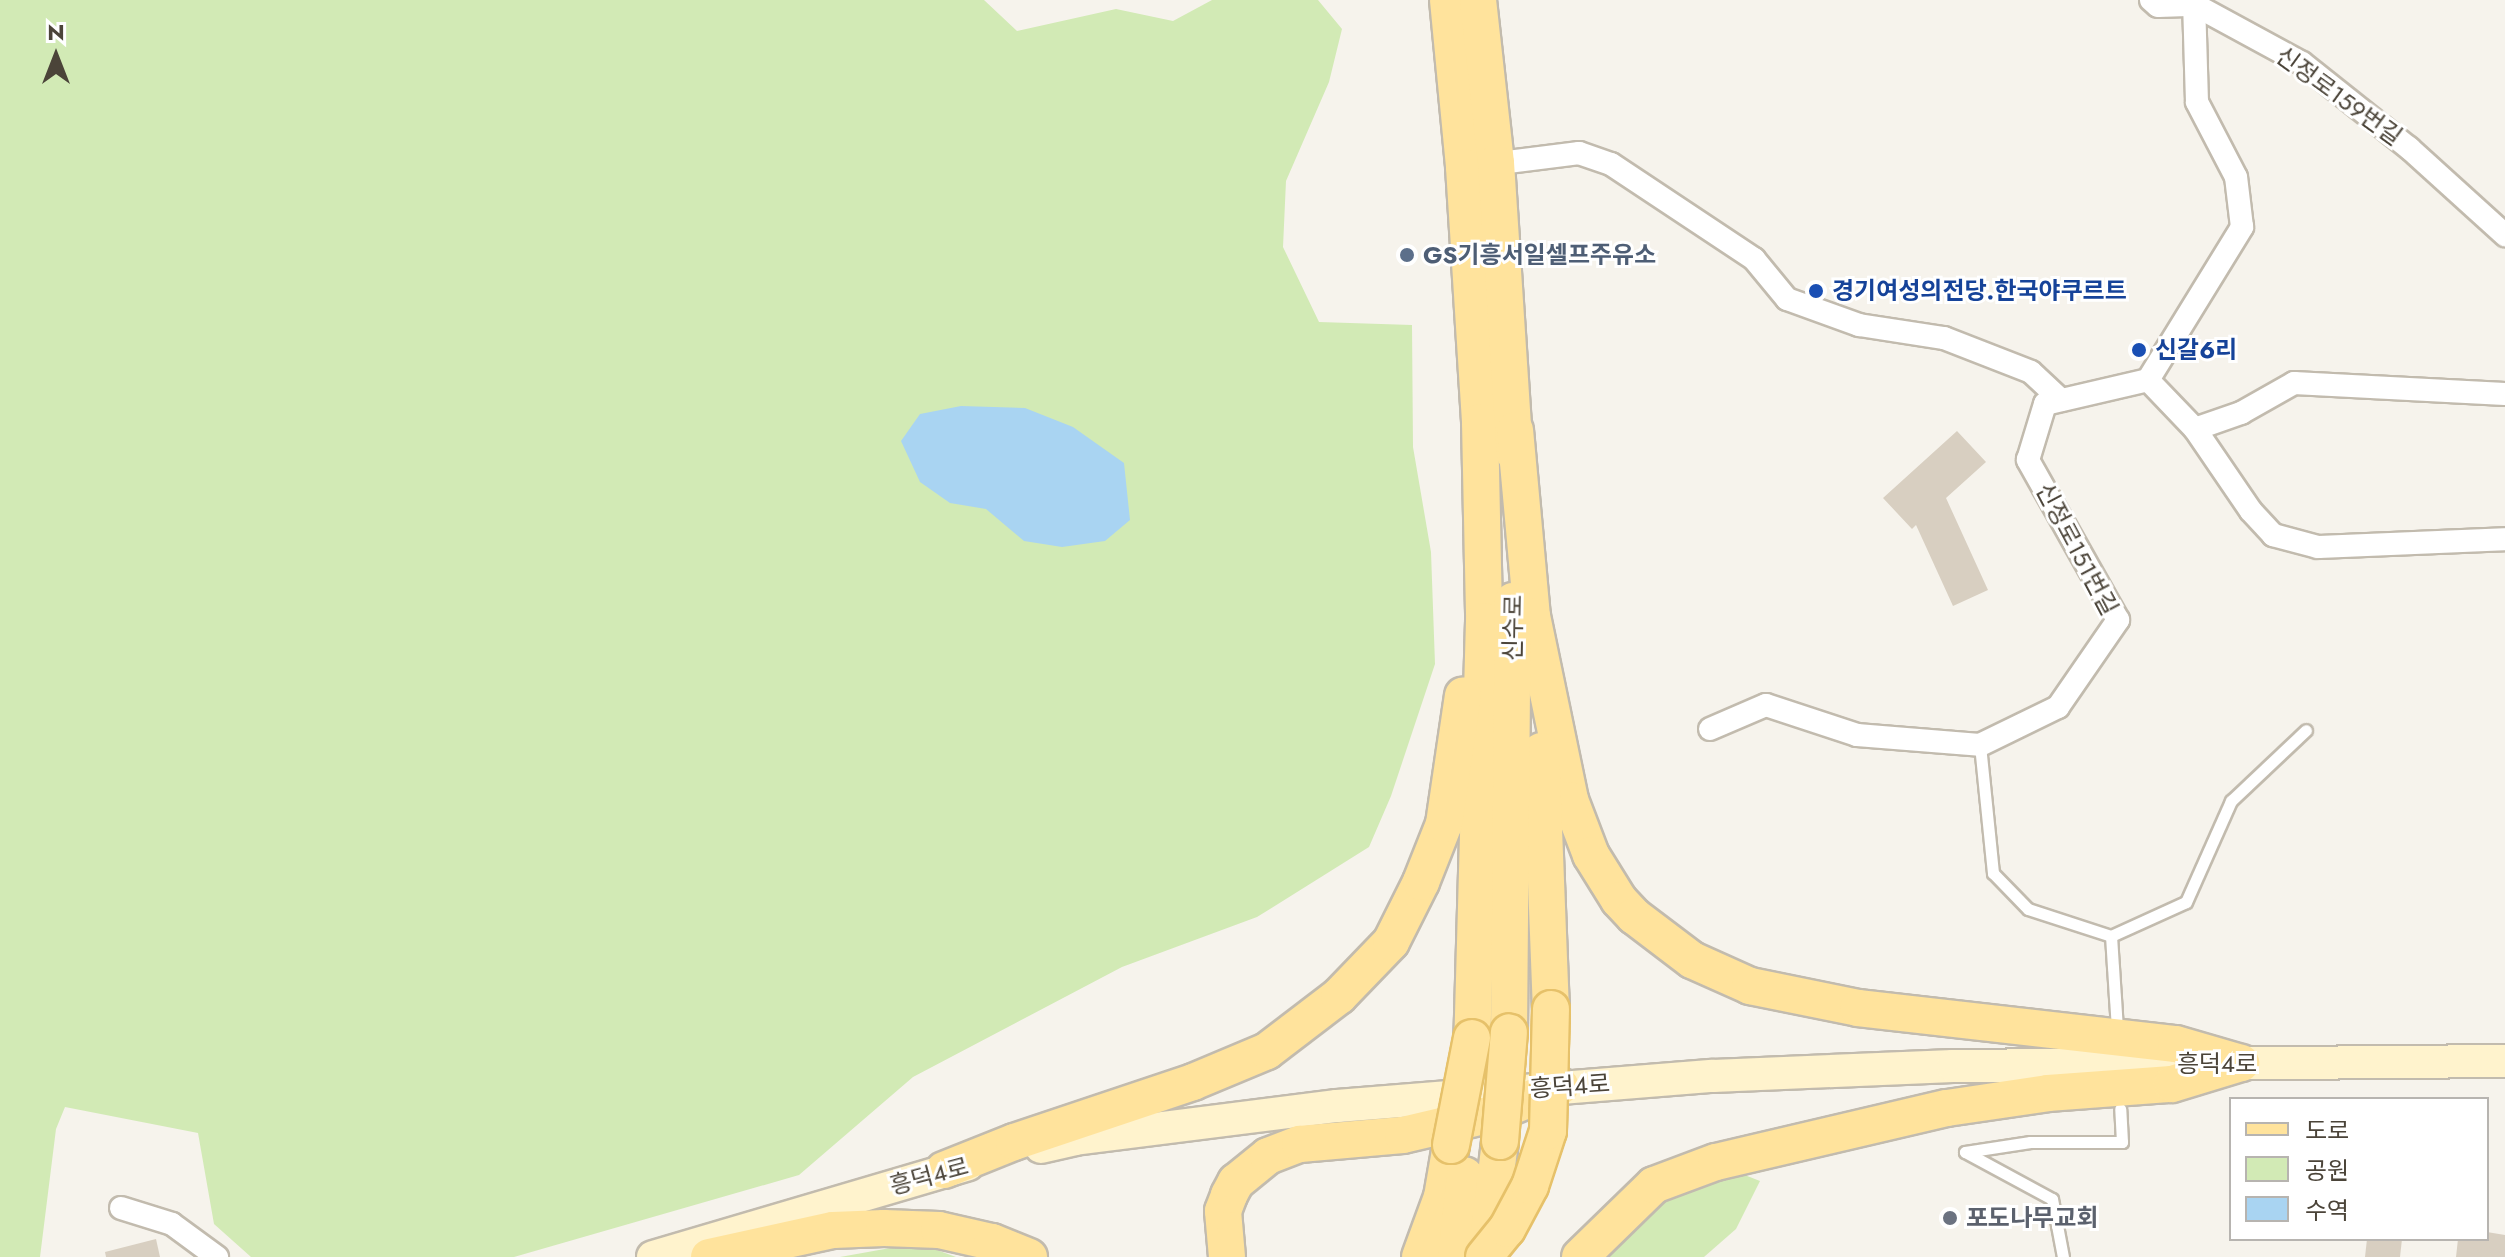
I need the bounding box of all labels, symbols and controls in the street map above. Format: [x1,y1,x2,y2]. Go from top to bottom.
north arrow [16,16,96,96]
text: N [47,16,65,48]
street label: 신정로159번길 [2270,41,2408,151]
place label: GS기흥서일셀프주유소 [1423,241,1656,269]
marker: GS기흥서일셀프주유소 [1398,246,1416,264]
place label: 경기여성의전당.한국야쿠르트 [1832,277,2127,305]
marker: 경기여성의전당.한국야쿠르트 [1807,282,1825,300]
place label: 신갈6리 [2155,336,2237,364]
marker: 신갈6리 [2130,341,2148,359]
street label: 신정로151번길 [2030,478,2124,620]
street label: 신수로 [1498,595,1528,661]
street label: 흥덕4로 [2177,1050,2257,1078]
street label: 흥덕4로 [1529,1069,1611,1103]
legend [2229,1097,2489,1241]
text: 도로 [2305,1113,2349,1148]
street label: 흥덕4로 [887,1152,971,1200]
text: 공원 [2305,1153,2349,1188]
text: 수역 [2305,1193,2349,1228]
place label: 포도나무교회 [1966,1204,2098,1232]
marker: 포도나무교회 [1941,1209,1959,1227]

